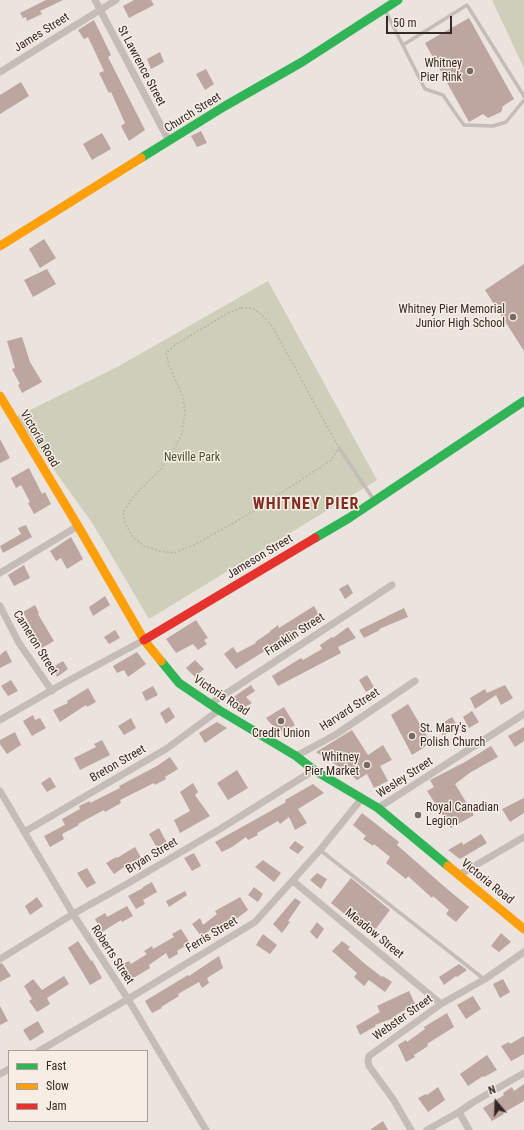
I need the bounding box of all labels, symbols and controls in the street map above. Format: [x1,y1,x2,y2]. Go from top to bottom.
scale bar [388,8,454,34]
street label: James Street [12,10,72,56]
text: 50 m [393,16,417,30]
street label: St Lawrence Street [114,23,168,109]
place label: Whitney Pier Rink [420,57,462,85]
marker: Whitney Pier Rink [465,66,475,76]
street label: Church Street [162,90,224,136]
place label: Whitney Pier Memorial Junior High School [399,303,505,331]
marker: Whitney Pier Memorial Junior High School [508,312,518,322]
street label: Victoria Road [16,408,62,470]
park label: Neville Park [164,451,220,465]
district label: WHITNEY PIER [253,495,359,515]
street label: Jameson Street [224,532,296,582]
street label: Cameron Street [9,608,61,678]
street label: Franklin Street [262,610,328,660]
street label: Victoria Road [190,673,252,719]
street label: Harvard Street [318,685,382,735]
marker: Credit Union [276,716,286,726]
place label: St. Mary's Polish Church [420,722,485,750]
place label: Credit Union [252,727,310,741]
marker: St. Mary's Polish Church [407,731,417,741]
street label: Breton Street [88,742,148,786]
place label: Whitney Pier Market [305,751,359,779]
street label: Wesley Street [374,754,436,802]
marker: Whitney Pier Market [362,760,372,770]
place label: Royal Canadian Legion [426,801,499,829]
marker: Royal Canadian Legion [413,810,423,820]
street label: Bryan Street [124,835,180,877]
street label: Victoria Road [458,856,516,908]
street label: Meadow Street [342,906,406,962]
street label: Ferris Street [184,914,240,956]
street label: Roberts Street [88,923,136,987]
street label: Webster Street [370,992,436,1044]
legend [8,1050,148,1122]
text: Fast [46,1059,66,1073]
text: Slow [46,1079,69,1093]
north arrow [476,1082,516,1122]
text: N [487,1083,497,1097]
text: Jam [46,1099,67,1113]

